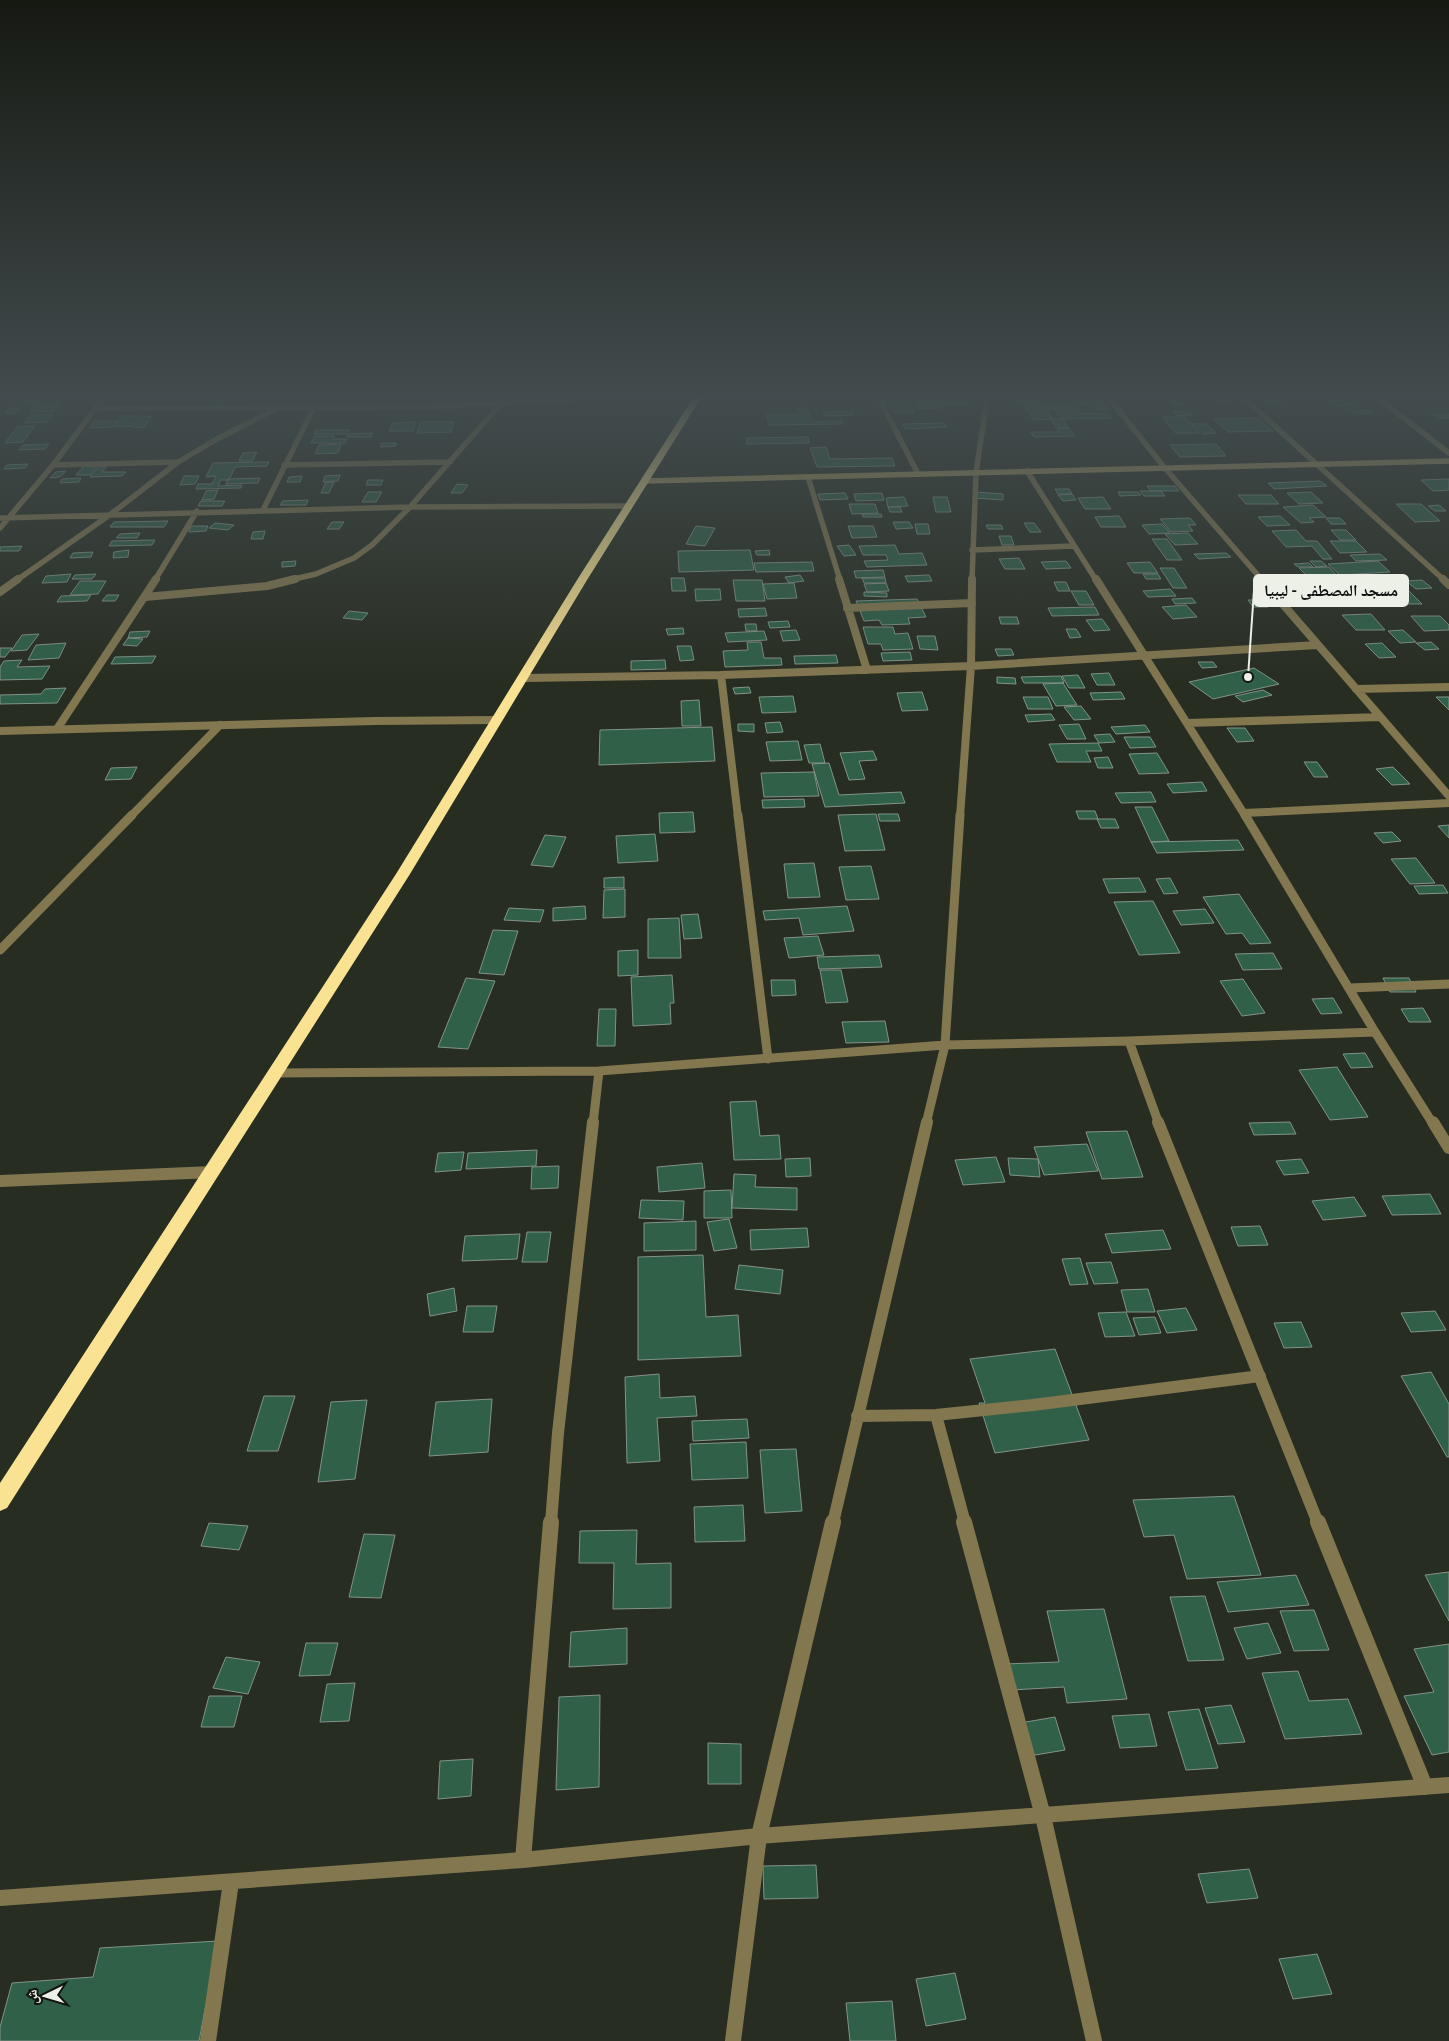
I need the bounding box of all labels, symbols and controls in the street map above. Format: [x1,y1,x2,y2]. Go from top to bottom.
callout: مسجد المصطفى - ليبيا [1254,575,1408,606]
text: مسجد المصطفى - ليبيا [1264,579,1398,606]
north arrow [20,1971,70,2021]
text: ش [21,1988,47,2005]

